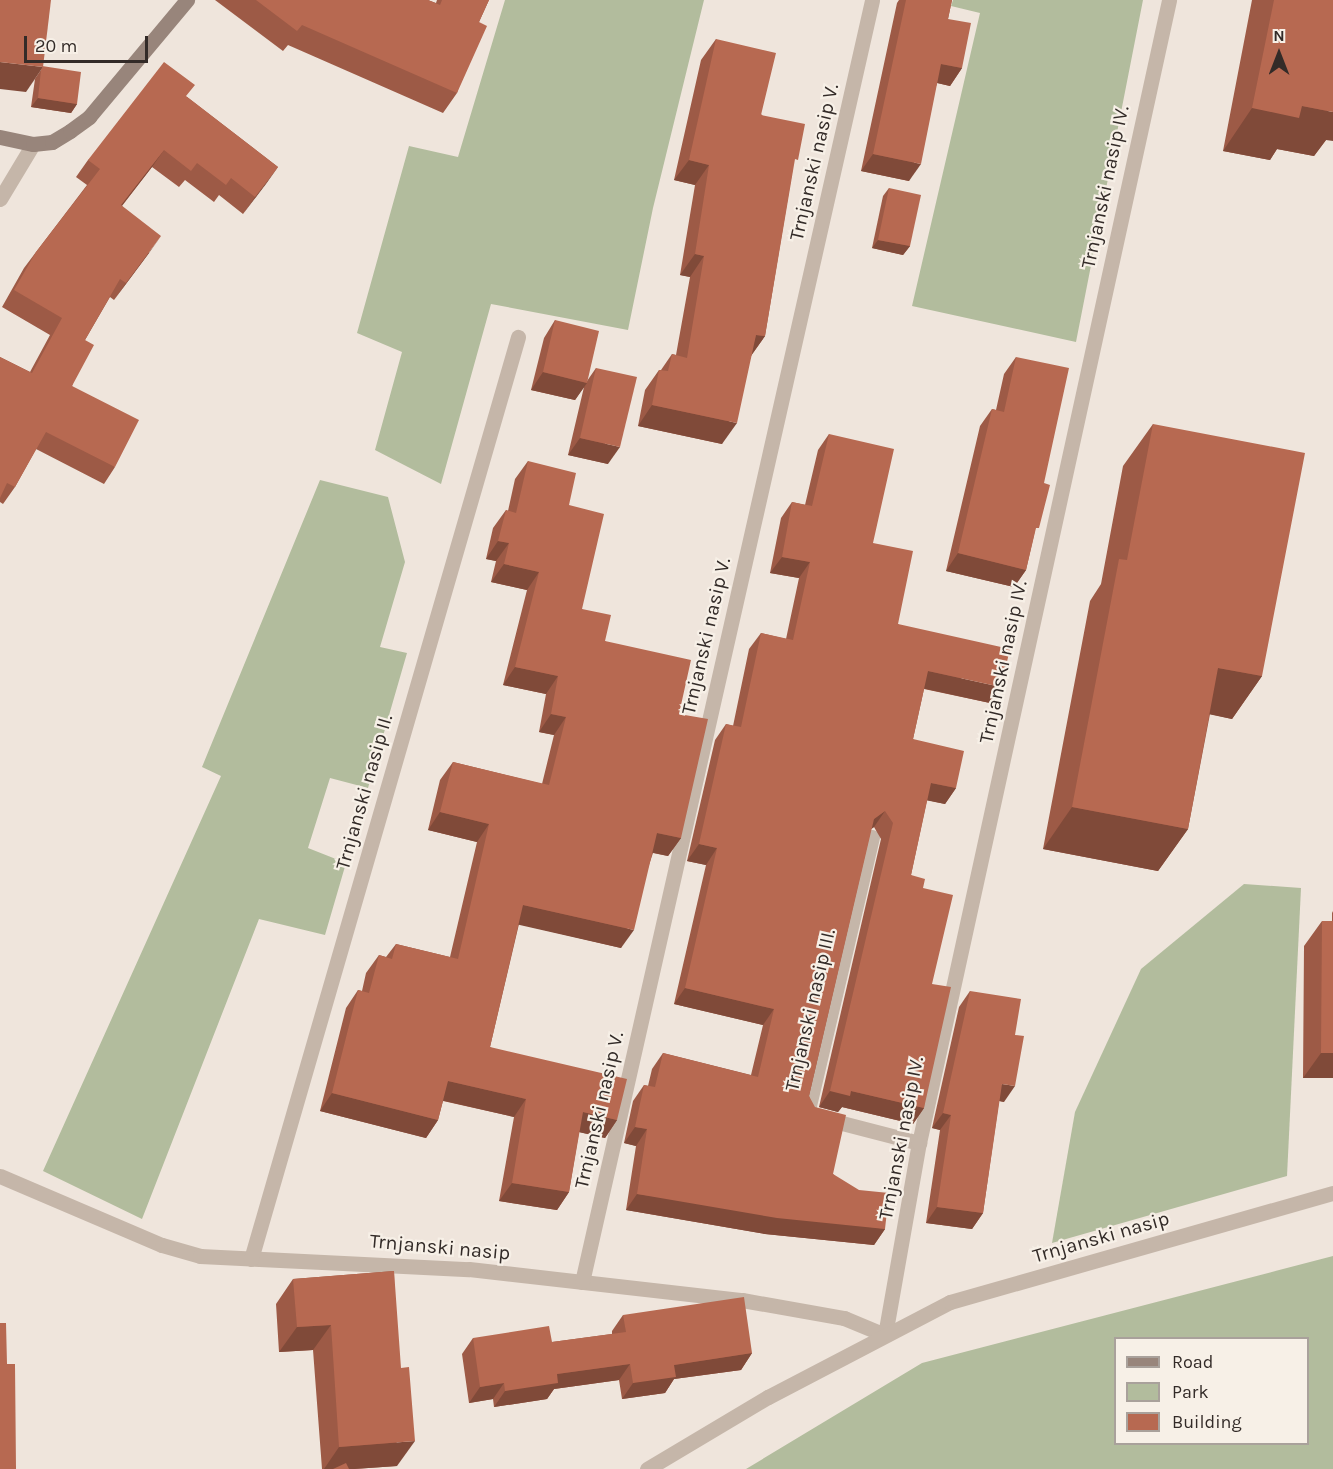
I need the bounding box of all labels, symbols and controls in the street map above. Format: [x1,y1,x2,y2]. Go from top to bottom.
scale bar [27,24,152,62]
north arrow [1249,24,1309,84]
text: N [1273,26,1285,45]
text: 20 m [35,35,77,57]
street label: Trnjanski nasip V. [784,81,844,243]
street label: Trnjanski nasip IV. [1076,103,1134,271]
street label: Trnjanski nasip V. [676,555,736,717]
street label: Trnjanski nasip IV. [974,578,1032,746]
street label: Trnjanski nasip II. [330,712,398,872]
street label: Trnjanski nasip III. [780,926,840,1094]
street label: Trnjanski nasip V. [569,1029,629,1191]
street label: Trnjanski nasip IV. [873,1054,929,1222]
street label: Trnjanski nasip [1030,1206,1172,1268]
street label: Trnjanski nasip [369,1229,511,1265]
legend [1114,1337,1309,1445]
text: Road [1172,1351,1213,1373]
text: Park [1172,1381,1209,1403]
text: Building [1172,1411,1242,1433]

